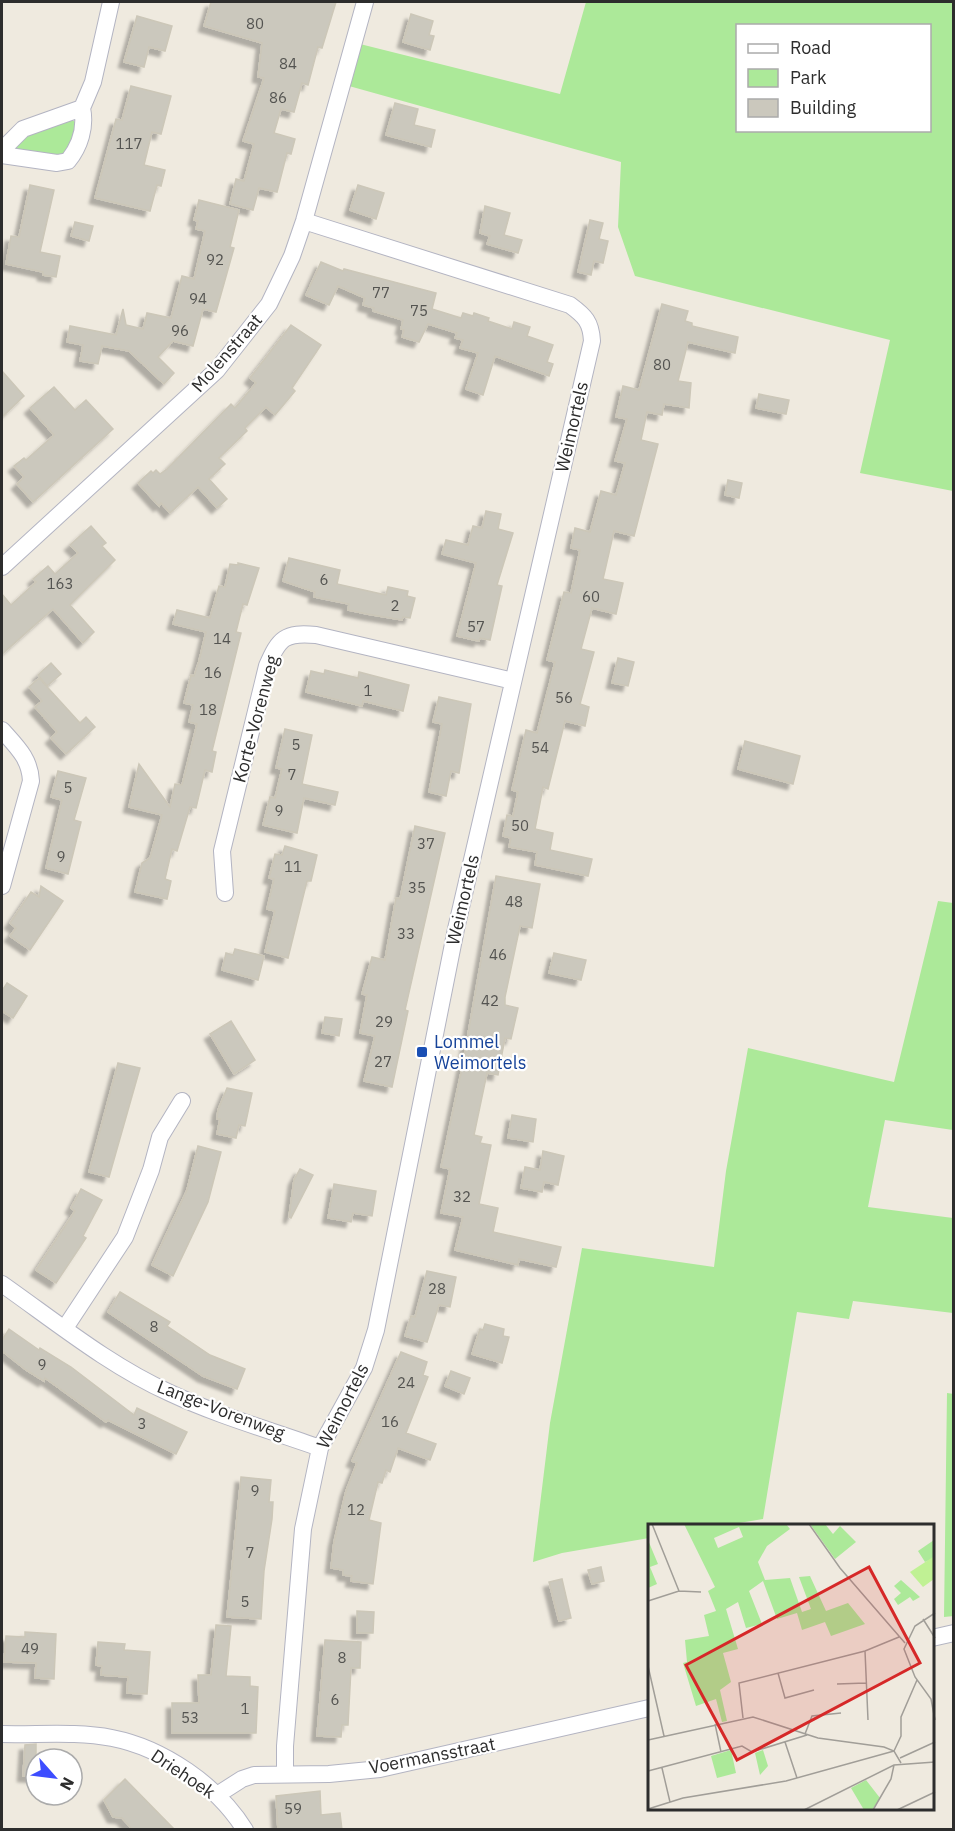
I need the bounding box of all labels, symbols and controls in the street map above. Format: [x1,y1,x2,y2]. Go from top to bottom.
house number: 80 [246,14,264,33]
legend [736,24,931,132]
text: Road [790,36,831,59]
house number: 84 [279,54,297,73]
text: Park [790,66,827,89]
house number: 86 [269,88,287,107]
text: Building [790,96,857,119]
house number: 117 [115,134,143,153]
house number: 92 [206,250,224,269]
house number: 77 [372,283,390,302]
house number: 94 [189,289,207,308]
house number: 75 [410,301,428,320]
street label: Molenstraat [186,309,267,397]
house number: 96 [171,321,189,340]
house number: 80 [653,355,671,374]
street label: Weimortels [550,379,593,475]
house number: 6 [319,570,329,589]
house number: 163 [46,574,74,593]
house number: 60 [582,587,600,606]
house number: 2 [390,596,400,615]
house number: 57 [467,617,485,636]
house number: 14 [213,629,231,648]
street label: Korte-Vorenweg [227,652,284,785]
house number: 16 [204,663,222,682]
house number: 1 [363,681,373,700]
house number: 56 [555,688,573,707]
house number: 18 [199,700,217,719]
house number: 5 [291,735,301,754]
house number: 54 [531,738,549,757]
house number: 7 [287,765,297,784]
house number: 5 [63,778,73,797]
house number: 9 [274,801,284,820]
house number: 50 [511,816,529,835]
house number: 37 [417,834,435,853]
house number: 9 [56,847,66,866]
street label: Weimortels [441,852,484,948]
house number: 11 [284,857,302,876]
house number: 35 [408,878,426,897]
house number: 48 [505,892,523,911]
house number: 33 [397,924,415,943]
house number: 46 [489,945,507,964]
house number: 42 [481,991,499,1010]
house number: 29 [375,1012,393,1031]
place label: Lommel Weimortels [434,1030,526,1074]
marker: Lommel Weimortels [415,1045,429,1059]
house number: 27 [374,1052,392,1071]
house number: 32 [453,1187,471,1206]
house number: 28 [428,1279,446,1298]
house number: 8 [149,1317,159,1336]
house number: 9 [37,1355,47,1374]
street label: Weimortels [311,1359,374,1452]
house number: 24 [397,1373,415,1392]
street label: Lange-Vorenweg [154,1375,289,1445]
house number: 16 [381,1412,399,1431]
house number: 3 [137,1414,147,1433]
house number: 9 [250,1481,260,1500]
house number: 12 [347,1500,365,1519]
inset map [648,1524,934,1810]
house number: 7 [245,1543,255,1562]
house number: 5 [240,1592,250,1611]
house number: 49 [21,1639,39,1658]
house number: 8 [337,1648,347,1667]
house number: 6 [330,1690,340,1709]
house number: 1 [240,1699,250,1718]
house number: 53 [181,1708,199,1727]
street label: Voermansstraat [367,1732,497,1779]
street label: Driehoek [147,1744,220,1804]
north arrow [24,1747,84,1807]
text: N [56,1774,79,1794]
house number: 59 [284,1799,302,1818]

